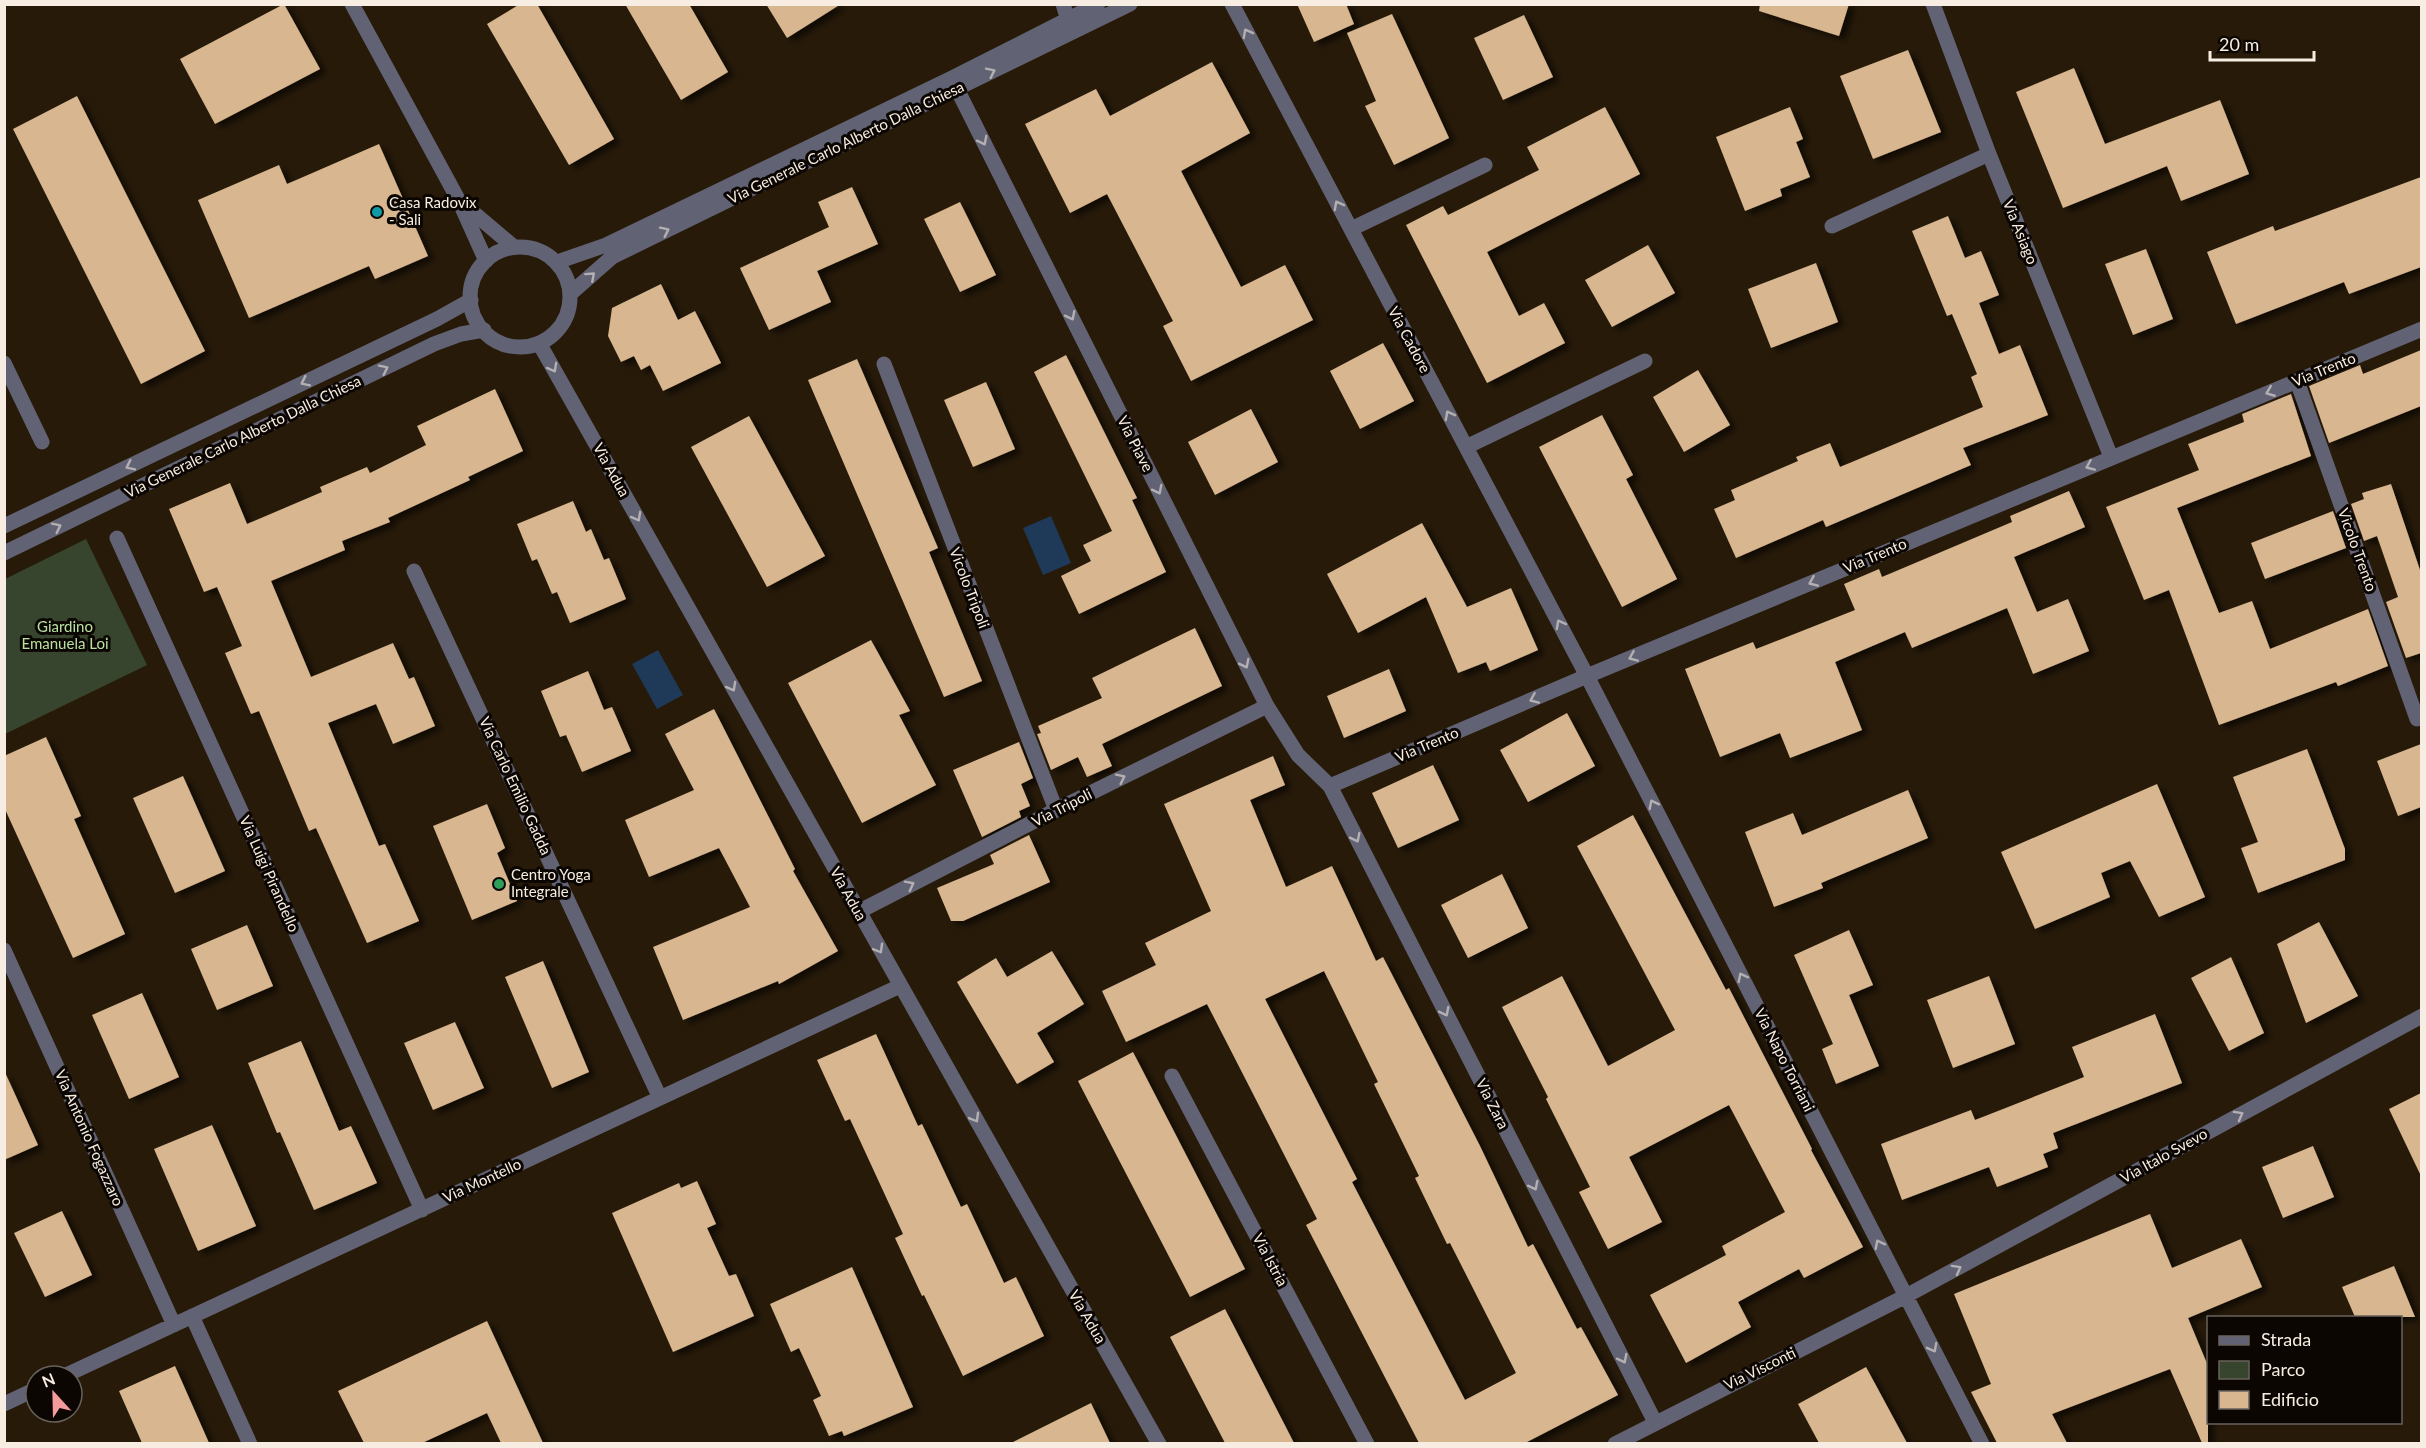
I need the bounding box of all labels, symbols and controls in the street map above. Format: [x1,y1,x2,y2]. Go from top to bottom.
scale bar [2210,24,2314,62]
one-way arrow [1243,29,1254,39]
text: 20 m [2219,33,2259,55]
one-way arrow [985,68,996,80]
street label: Via Generale Carlo Alberto Dalla Chiesa [725,77,967,207]
one-way arrow [976,135,987,146]
place label: Casa Radovix - Sali [389,193,477,228]
street label: Via Asiago [2000,197,2042,267]
one-way arrow [1334,201,1345,212]
marker: Casa Radovix - Sali [370,205,384,219]
one-way arrow [658,227,669,239]
one-way arrow [584,272,595,283]
street label: Via Cadore [1385,303,1435,376]
one-way arrow [1063,309,1075,320]
street label: Via Trento [2289,348,2358,390]
one-way arrow [546,361,558,372]
one-way arrow [377,365,388,377]
street label: Via Generale Carlo Alberto Dalla Chiesa [122,371,364,501]
one-way arrow [301,374,312,386]
one-way arrow [2266,385,2277,397]
one-way arrow [1445,411,1456,421]
street label: Via Piave [1114,413,1158,475]
street label: Via Adua [590,439,634,500]
one-way arrow [125,459,136,471]
one-way arrow [2085,459,2096,471]
one-way arrow [1151,484,1162,494]
street label: Vicolo Trento [2335,506,2381,594]
one-way arrow [630,511,641,521]
one-way arrow [51,523,62,535]
street label: Via Trento [1840,534,1909,576]
street label: Vicolo Tripoli [946,545,994,631]
one-way arrow [1808,574,1819,586]
park label: Giardino Emanuela Loi [22,617,109,652]
one-way arrow [1556,620,1567,631]
one-way arrow [1629,650,1640,662]
one-way arrow [1238,658,1250,669]
one-way arrow [725,681,736,691]
one-way arrow [1529,692,1540,704]
street label: Via Carlo Emilio Gadda [476,714,556,858]
street label: Via Trento [1392,723,1461,765]
one-way arrow [1115,773,1126,785]
street label: Via Tripoli [1029,784,1095,830]
one-way arrow [1649,800,1660,810]
street label: Via Luigi Pirandello [236,813,304,934]
one-way arrow [1349,832,1361,843]
street label: Via Adua [827,863,871,924]
place label: Centro Yoga Integrale [511,865,591,900]
marker: Centro Yoga Integrale [492,877,506,891]
one-way arrow [904,881,915,893]
one-way arrow [872,942,883,953]
one-way arrow [1738,973,1749,984]
street label: Via Napo Torriani [1751,1005,1819,1114]
one-way arrow [1438,1006,1449,1016]
street label: Via Antonio Fogazzaro [52,1067,128,1209]
street label: Via Zara [1473,1075,1513,1132]
one-way arrow [2233,1111,2243,1122]
one-way arrow [968,1112,979,1122]
street label: Via Italo Svevo [2117,1124,2210,1186]
street label: Via Montello [440,1154,524,1206]
one-way arrow [1527,1179,1538,1190]
street label: Via Istria [1249,1230,1292,1289]
one-way arrow [1875,1240,1886,1251]
one-way arrow [1951,1265,1961,1276]
street label: Via Adua [1065,1287,1110,1346]
legend [2207,1316,2402,1424]
text: Strada [2261,1328,2311,1350]
one-way arrow [1926,1342,1937,1353]
street label: Via Visconti [1721,1343,1798,1393]
one-way arrow [1616,1353,1627,1364]
text: Parco [2261,1358,2305,1380]
north arrow [24,1364,84,1424]
text: N [39,1369,57,1391]
text: Edificio [2261,1388,2319,1410]

